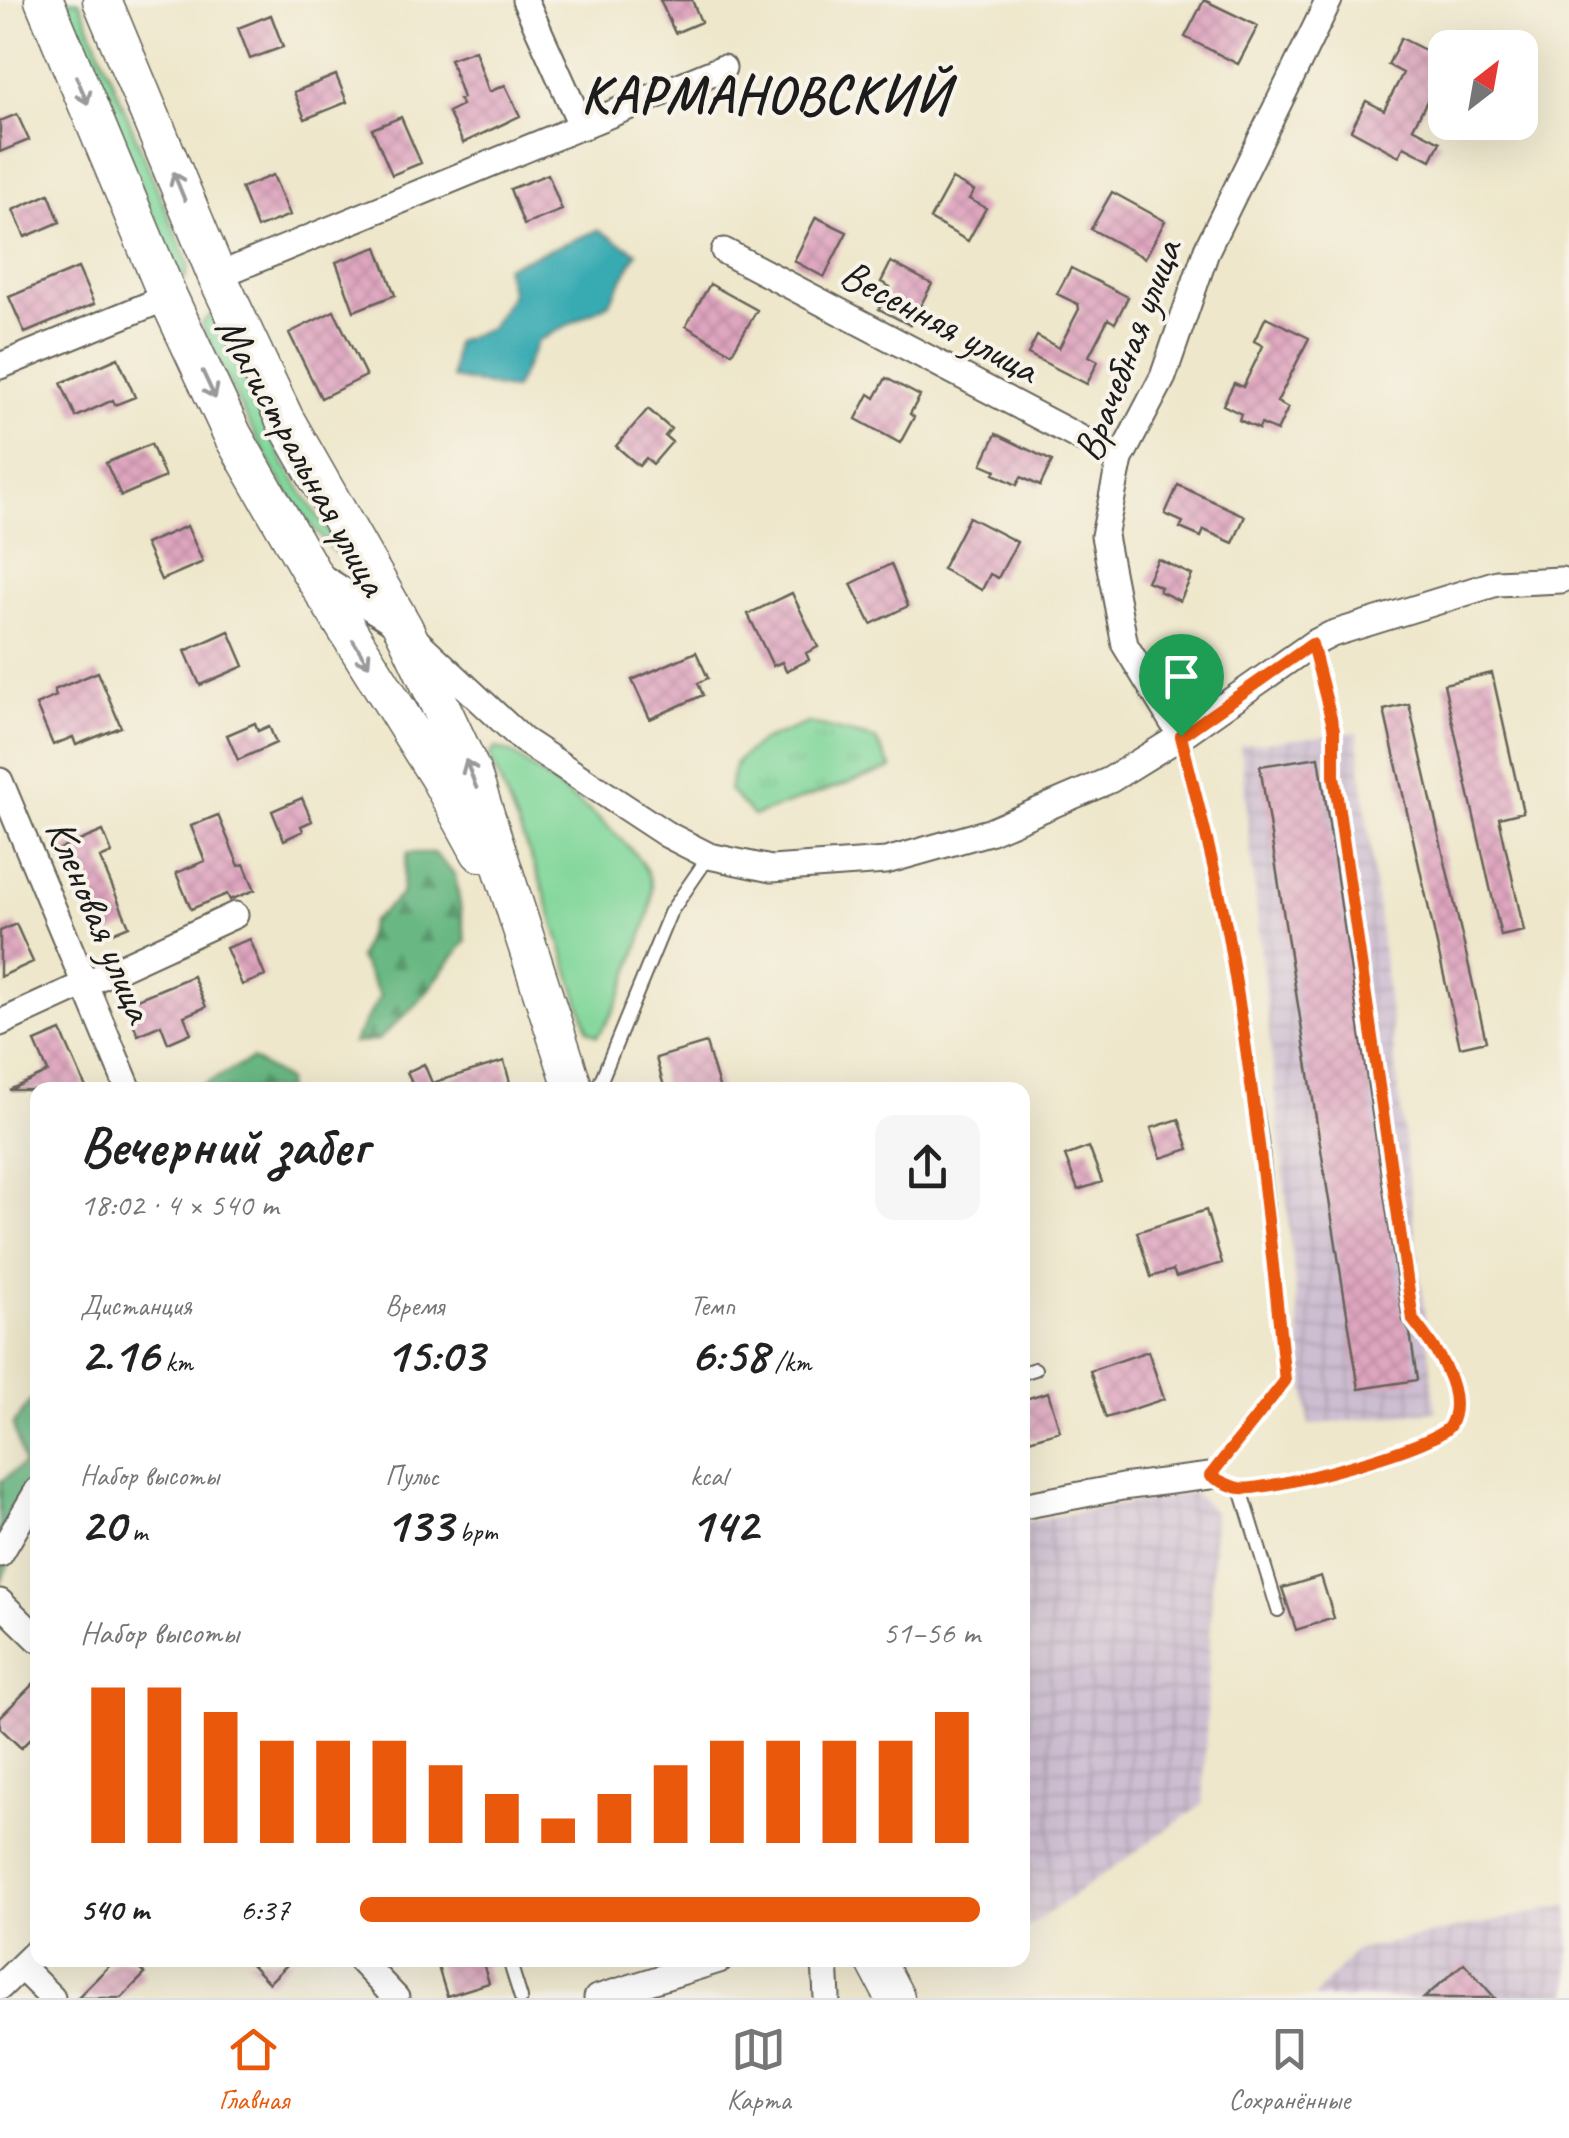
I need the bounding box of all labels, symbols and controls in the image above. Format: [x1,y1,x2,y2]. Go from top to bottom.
north arrow [1428,30,1538,140]
map controls [1428,30,1538,140]
district label: КАРМАНОВСКИЙ [581,62,958,128]
one-way arrow [74,74,92,105]
one-way arrow [169,171,187,202]
street label: Врачебная улица [1061,230,1195,469]
street label: Весенняя улица [831,247,1050,397]
street label: Магистральная улица [203,307,402,607]
one-way arrow [201,370,220,400]
pin [1139,634,1224,737]
one-way arrow [351,638,372,666]
icon: arrive [1154,649,1209,704]
one-way arrow [461,759,479,790]
street label: Кленовая улица [33,811,167,1032]
text: Вечерний забег [80,1111,368,1181]
button: share [875,1115,980,1220]
text: 18:02 · 4 × 540 m [80,1184,278,1225]
text: Дистанция [80,1288,192,1323]
text: Время [385,1288,444,1323]
text: Темп [690,1288,735,1323]
text: 2.16 [80,1323,158,1386]
text: 15:03 [385,1323,484,1386]
text: 6:58 [690,1323,768,1386]
text: km [158,1344,193,1379]
text: /km [768,1344,811,1379]
text: Набор высоты [80,1458,219,1493]
text: Пульс [385,1458,439,1493]
text: kcal [690,1458,727,1493]
text: 20 [80,1493,125,1556]
text: 133 [385,1493,453,1556]
text: 142 [690,1493,758,1556]
text: m [125,1514,147,1549]
text: bpm [453,1514,498,1549]
text: Набор высоты [80,1612,239,1653]
text: 51–56 m [882,1612,980,1653]
text: 540 m [80,1889,149,1930]
text: 6:37 [240,1889,290,1930]
tab: Главная [219,2022,289,2117]
tab: Карта [727,2022,791,2117]
tab: Сохранённые [1229,2022,1350,2117]

